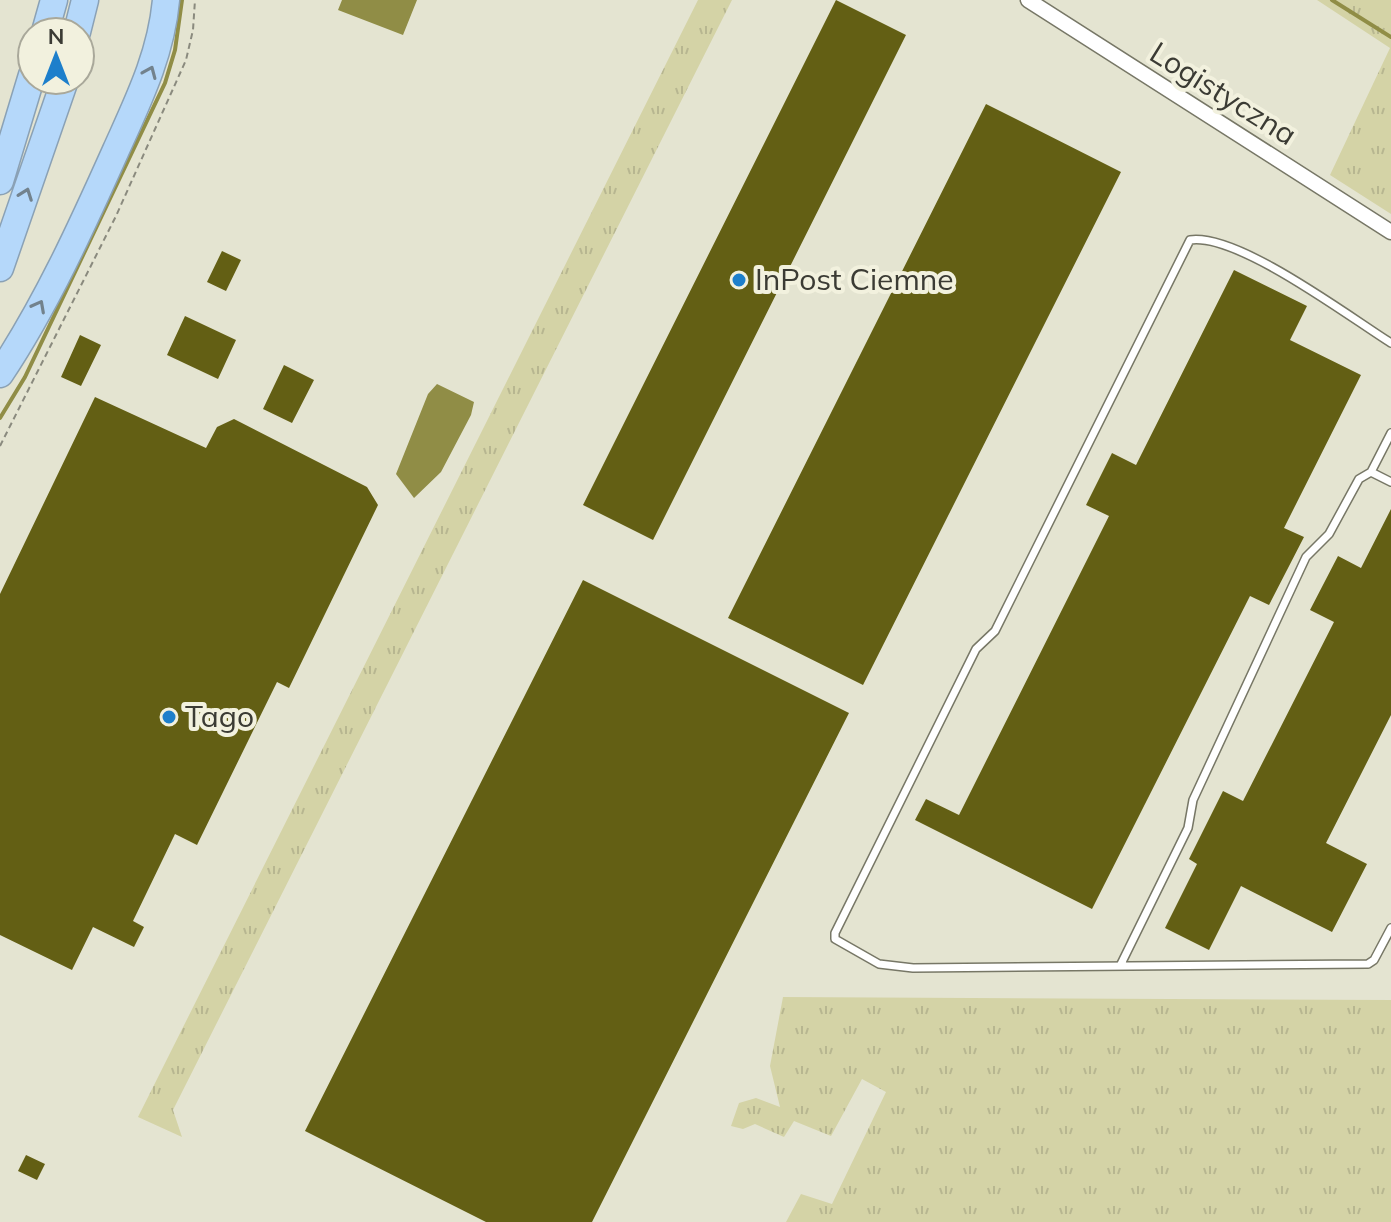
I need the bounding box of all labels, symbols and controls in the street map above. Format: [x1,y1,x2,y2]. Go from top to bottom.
north arrow [16,16,96,96]
text: N [48,22,64,50]
street label: Logistyczna [1143,33,1304,153]
one-way arrow [141,65,157,80]
one-way arrow [17,188,33,202]
place label: InPost Ciemne [755,260,954,298]
marker: InPost Ciemne [730,271,748,289]
one-way arrow [30,300,45,315]
place label: Tago [185,697,254,735]
marker: Tago [160,708,178,726]

